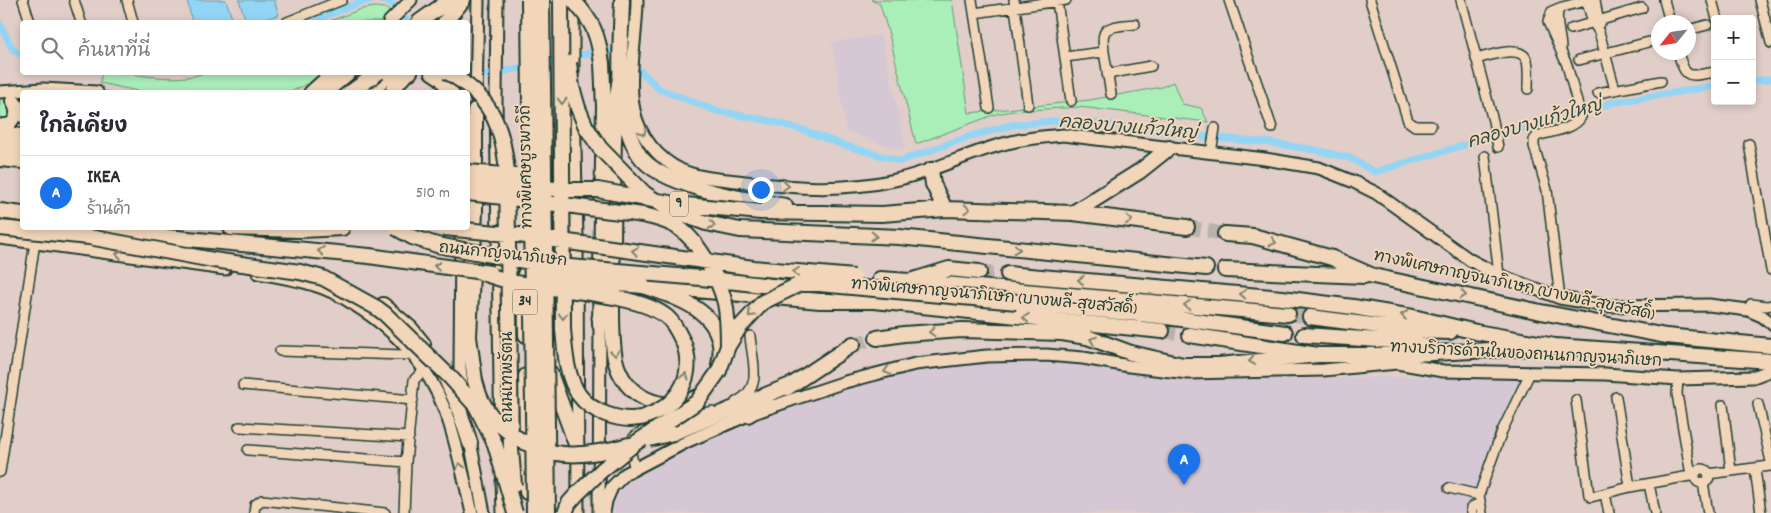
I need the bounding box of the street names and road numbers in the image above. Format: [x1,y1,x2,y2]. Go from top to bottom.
street label: ทางพิเศษบูรพาวิถี [513,105,540,229]
road number: 9 [670,192,688,216]
street label: ถนนกาญจนาภิเษก [438,236,568,273]
street label: ทางพิเศษกาญจนาภิเษก (บางพลี-สุขสวัสดิ์) [1371,239,1658,327]
street label: ทางพิเศษกาญจนาภิเษก (บางพลี-สุขสวัสดิ์) [850,267,1139,321]
road number: 34 [512,290,538,314]
street label: ถนนเทพรัตน [496,331,520,423]
street label: ทางบริการด้านในของถนนกาญจนาภิเษก [1389,334,1663,374]

